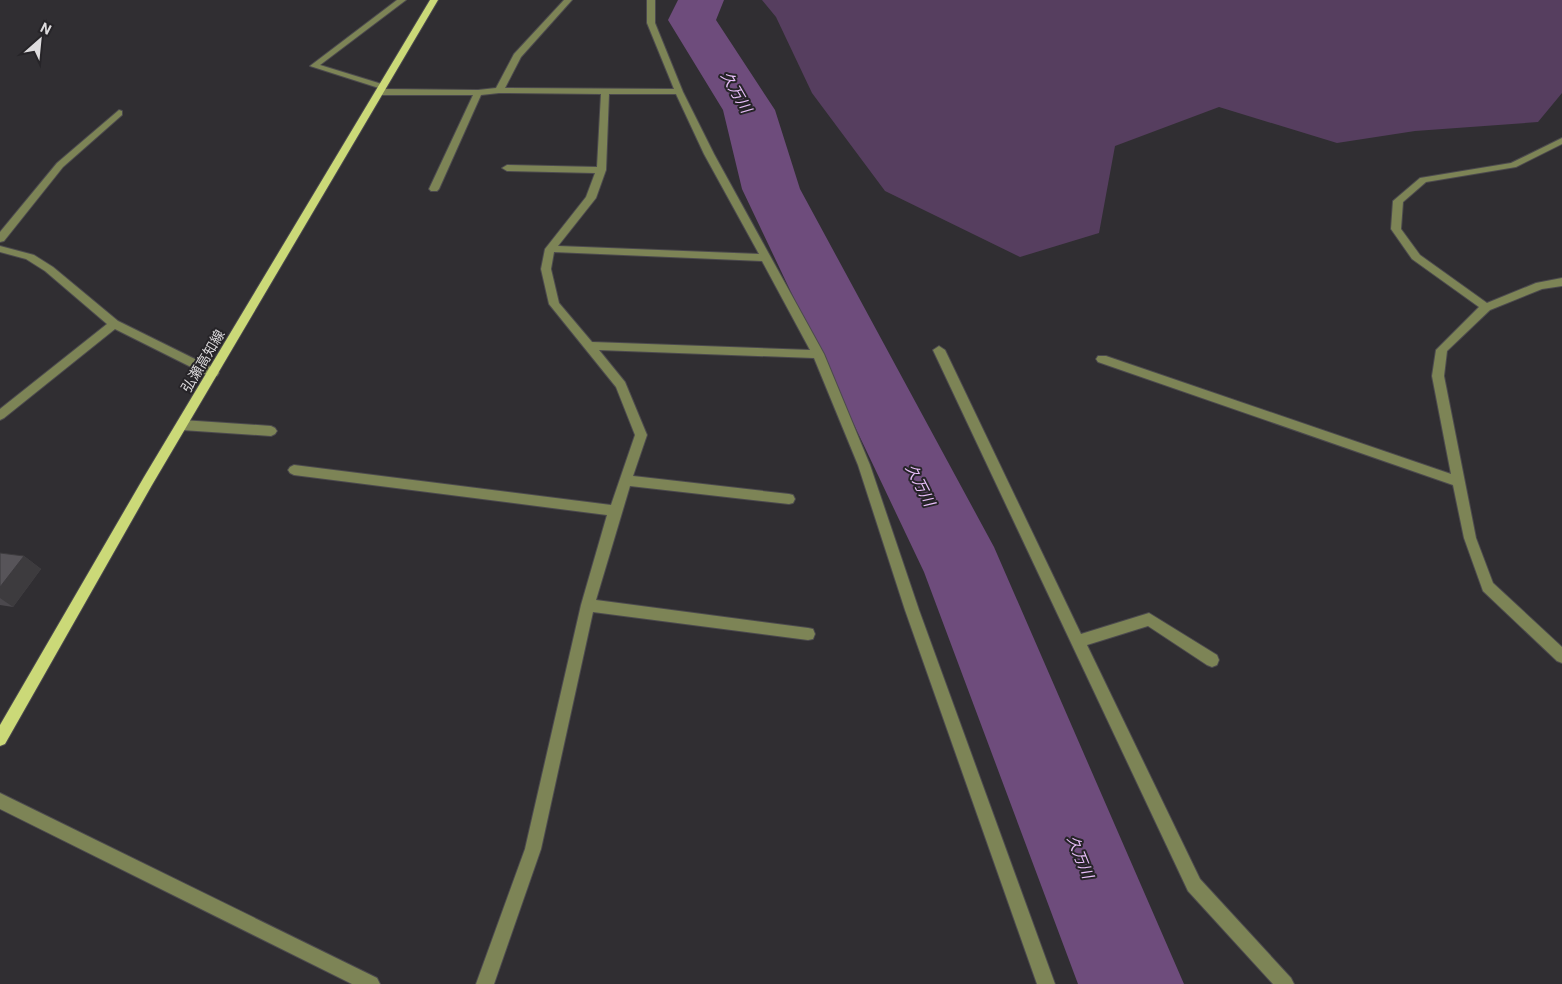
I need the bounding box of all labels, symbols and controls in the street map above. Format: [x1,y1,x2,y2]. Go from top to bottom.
north arrow [15,15,65,65]
text: N [38,19,54,38]
water label: 久万川 [717,68,756,118]
street label: 弘瀬高知線 [178,327,228,395]
water label: 久万川 [902,461,939,511]
water label: 久万川 [1063,833,1098,883]

